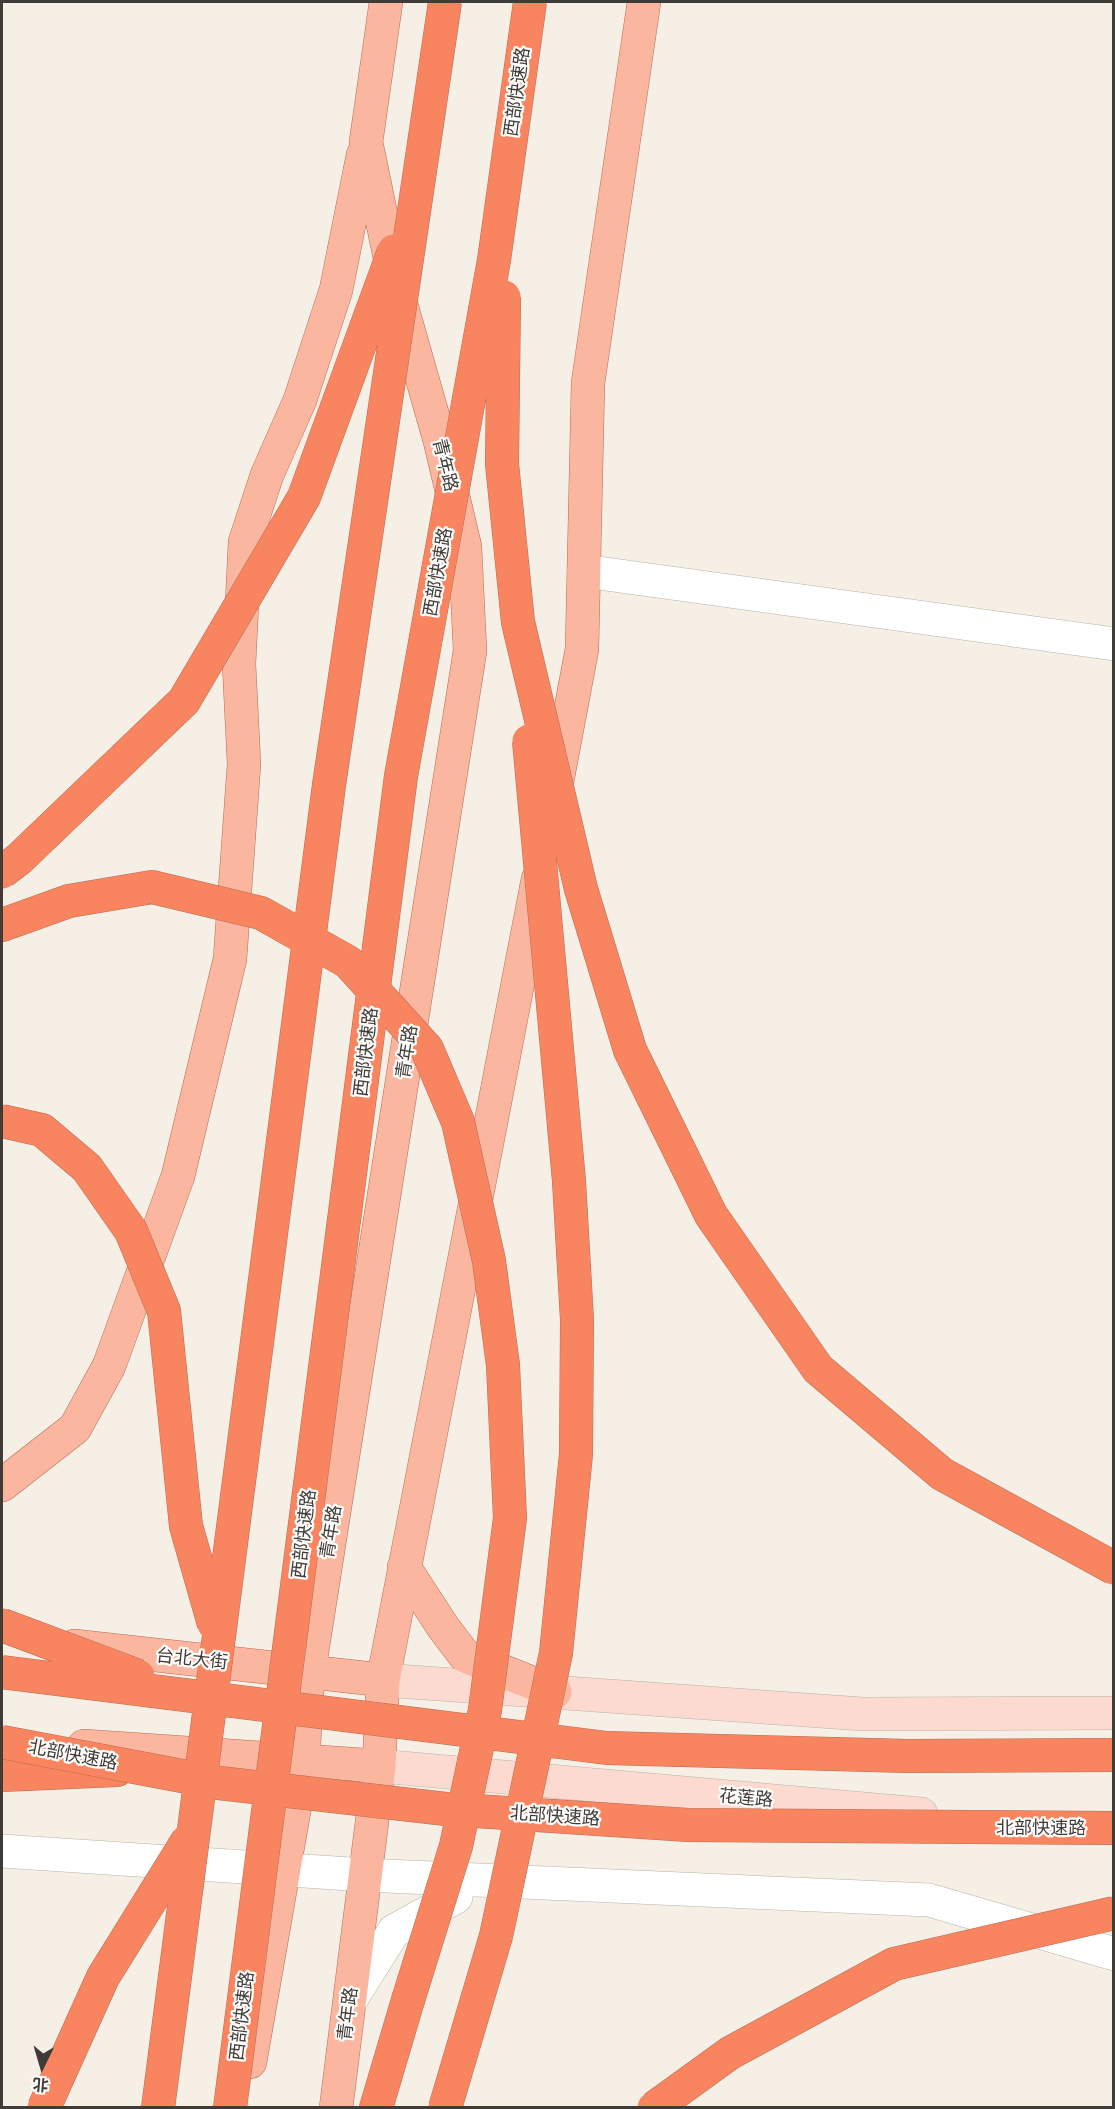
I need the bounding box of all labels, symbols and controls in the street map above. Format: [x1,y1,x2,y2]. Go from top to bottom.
street label: 西部快速路 [500,46,534,138]
street label: 青年路 [428,436,462,494]
street label: 西部快速路 [420,526,456,618]
street label: 西部快速路 [350,1006,382,1098]
street label: 青年路 [392,1024,422,1080]
street label: 西部快速路 [288,1488,320,1580]
street label: 青年路 [316,1504,346,1560]
street label: 台北大街 [155,1644,229,1674]
street label: 北部快速路 [27,1736,119,1774]
street label: 花莲路 [718,1785,774,1811]
street label: 北部快速路 [509,1802,601,1830]
street label: 北部快速路 [996,1817,1086,1839]
street label: 西部快速路 [226,1970,258,2062]
street label: 青年路 [334,1986,362,2042]
north arrow [12,2037,72,2097]
text: 北 [32,2074,49,2096]

